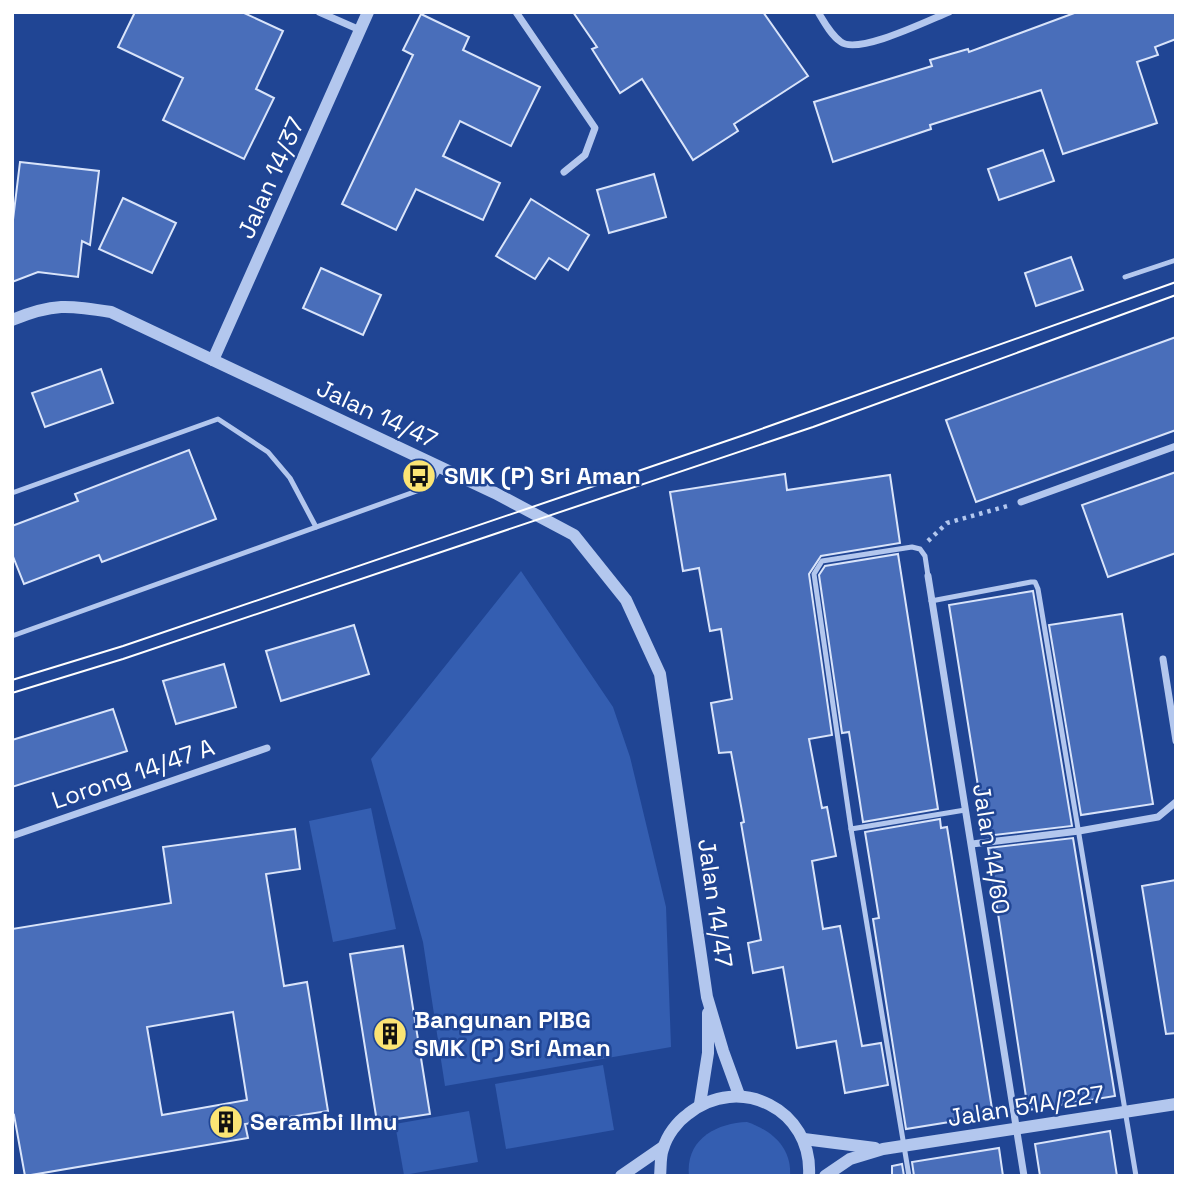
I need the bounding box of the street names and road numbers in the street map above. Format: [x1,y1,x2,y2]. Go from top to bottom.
street label: Jalan 14/37 [230,112,311,243]
street label: Jalan 14/47 [312,372,443,455]
street label: Lorong 14/47 A [47,731,218,816]
street label: Jalan 14/60 [966,781,1017,917]
street label: Jalan 14/47 [691,837,740,969]
street label: Jalan 51A/227 [945,1078,1107,1133]

